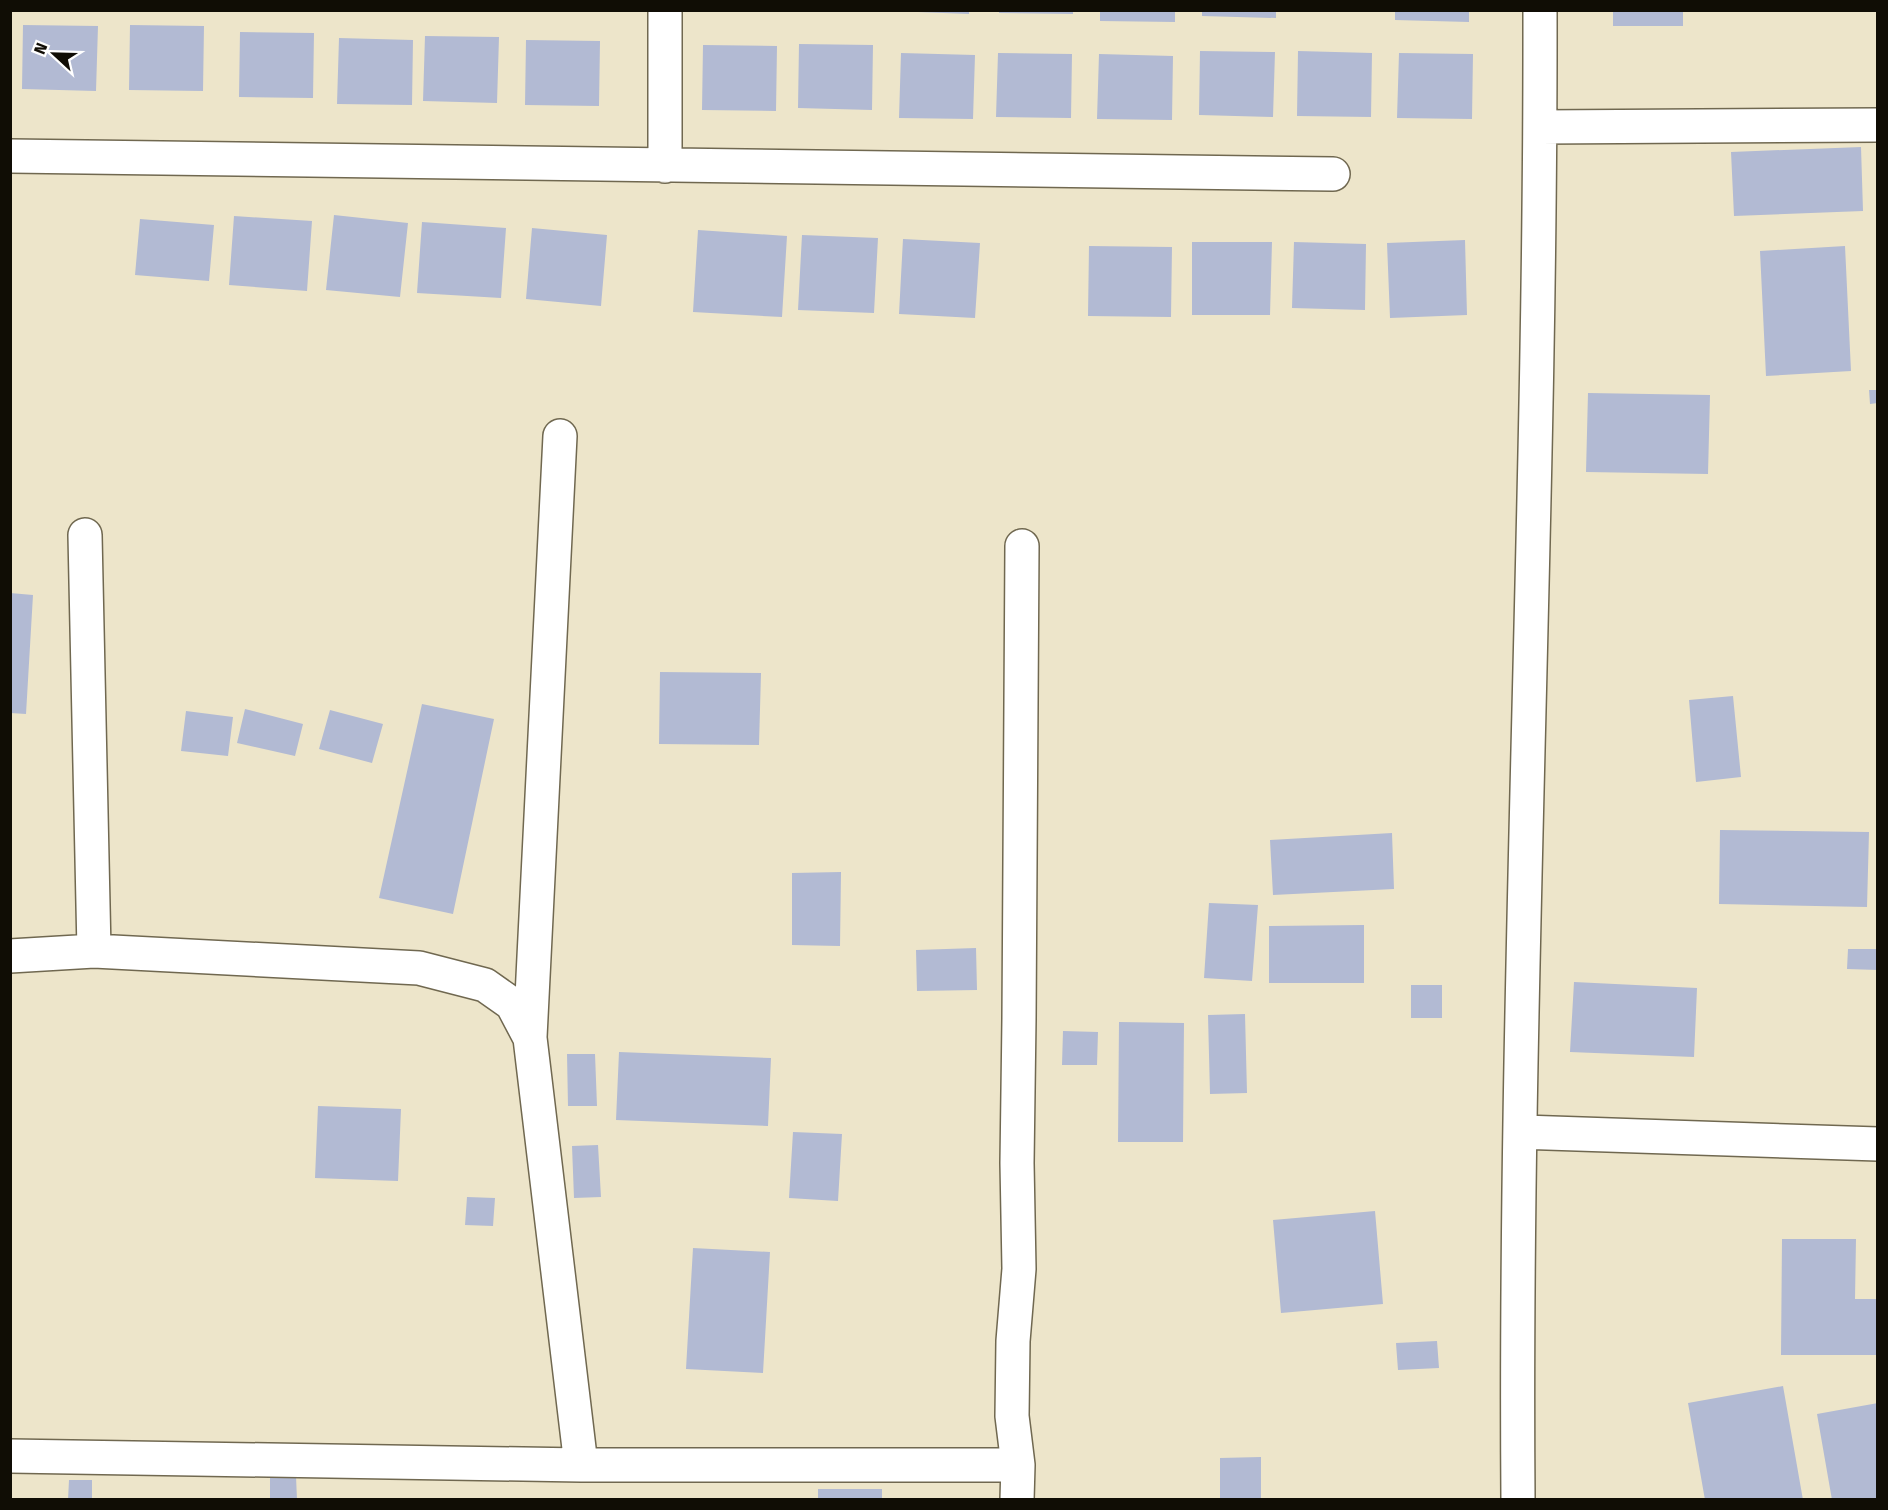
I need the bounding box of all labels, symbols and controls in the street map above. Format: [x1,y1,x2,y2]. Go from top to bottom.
north arrow [24,24,84,84]
text: N [30,40,51,57]

